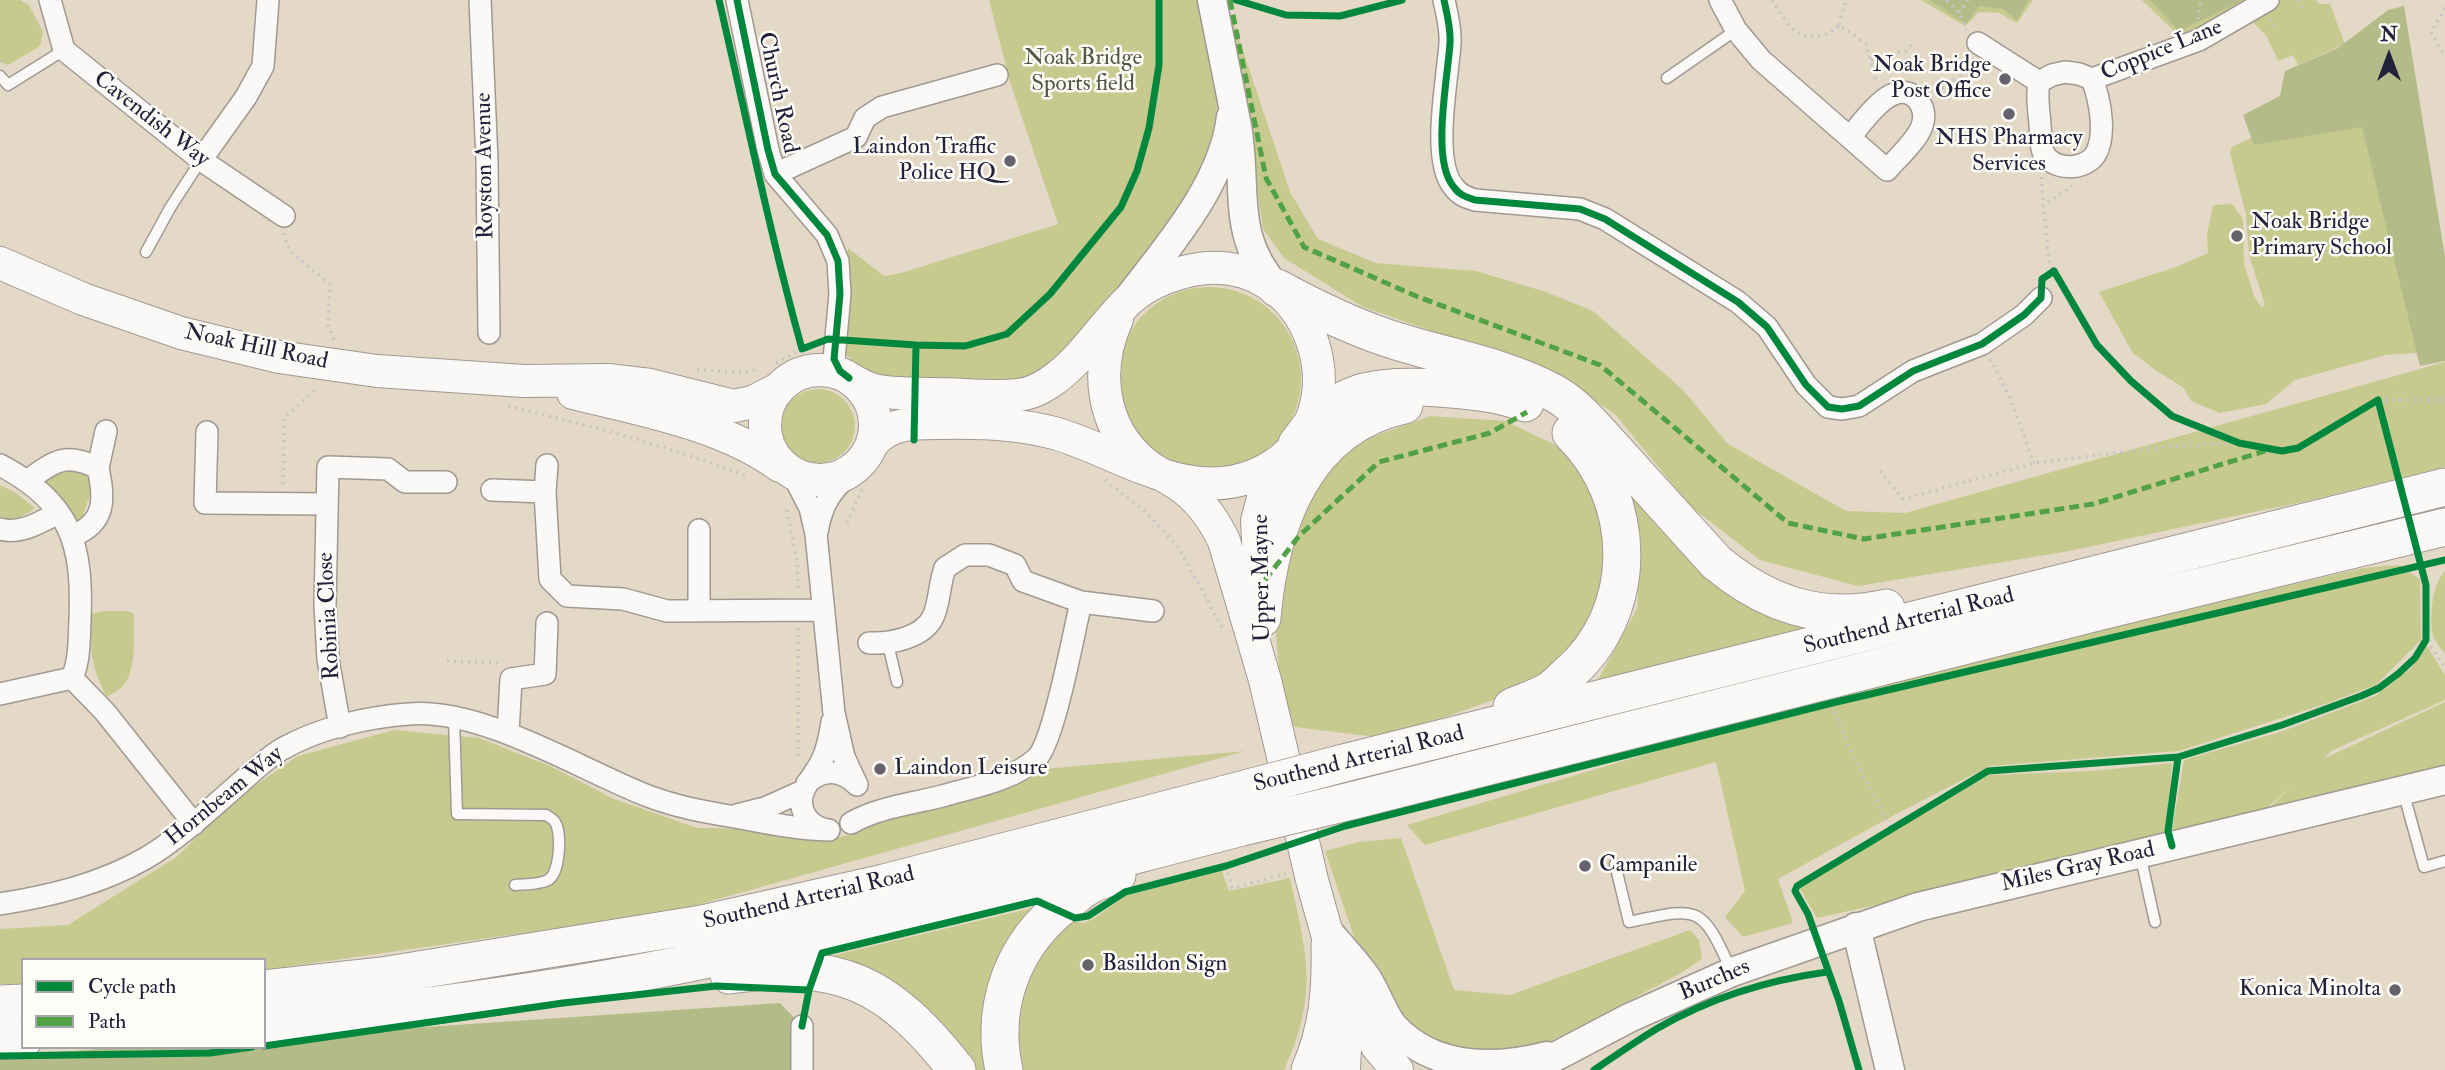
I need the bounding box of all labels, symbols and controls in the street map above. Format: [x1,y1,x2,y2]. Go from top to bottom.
street label: Coppice Lane [2097,14,2227,88]
north arrow [2354,21,2424,91]
text: N [2380,23,2398,47]
street label: Church Road [751,30,803,156]
park label: Noak Bridge Sports field [1024,45,1142,99]
place label: Noak Bridge Post Office [1873,52,1991,106]
street label: Cavendish Way [87,66,215,174]
marker: Noak Bridge Post Office [1997,71,2013,87]
street label: Royston Avenue [471,92,501,240]
marker: NHS Pharmacy Services [2001,106,2017,122]
place label: NHS Pharmacy Services [1935,125,2083,179]
place label: Laindon Traffic Police HQ [852,134,996,188]
marker: Laindon Traffic Police HQ [1002,153,1018,169]
place label: Noak Bridge Primary School [2251,209,2392,263]
marker: Noak Bridge Primary School [2229,228,2245,244]
street label: Noak Hill Road [182,319,330,377]
street label: Upper Mayne [1248,514,1278,642]
street label: Robinia Close [313,551,347,681]
street label: Southend Arterial Road [1801,582,2017,662]
street label: Southend Arterial Road [1251,720,1467,800]
street label: Hornbeam Way [160,741,290,853]
place label: Laindon Leisure [894,755,1047,783]
marker: Laindon Leisure [872,761,888,777]
street label: Miles Gray Road [1999,837,2157,899]
place label: Campanile [1599,852,1697,880]
marker: Campanile [1577,858,1593,874]
street label: Southend Arterial Road [701,861,917,937]
place label: Basildon Sign [1102,951,1227,979]
street label: Burches [1675,954,1755,1008]
marker: Basildon Sign [1080,957,1096,973]
legend [21,958,266,1049]
text: Cycle path [88,973,176,1000]
place label: Konica Minolta [2239,976,2381,1004]
marker: Konica Minolta [2387,982,2403,998]
text: Path [88,1008,126,1035]

